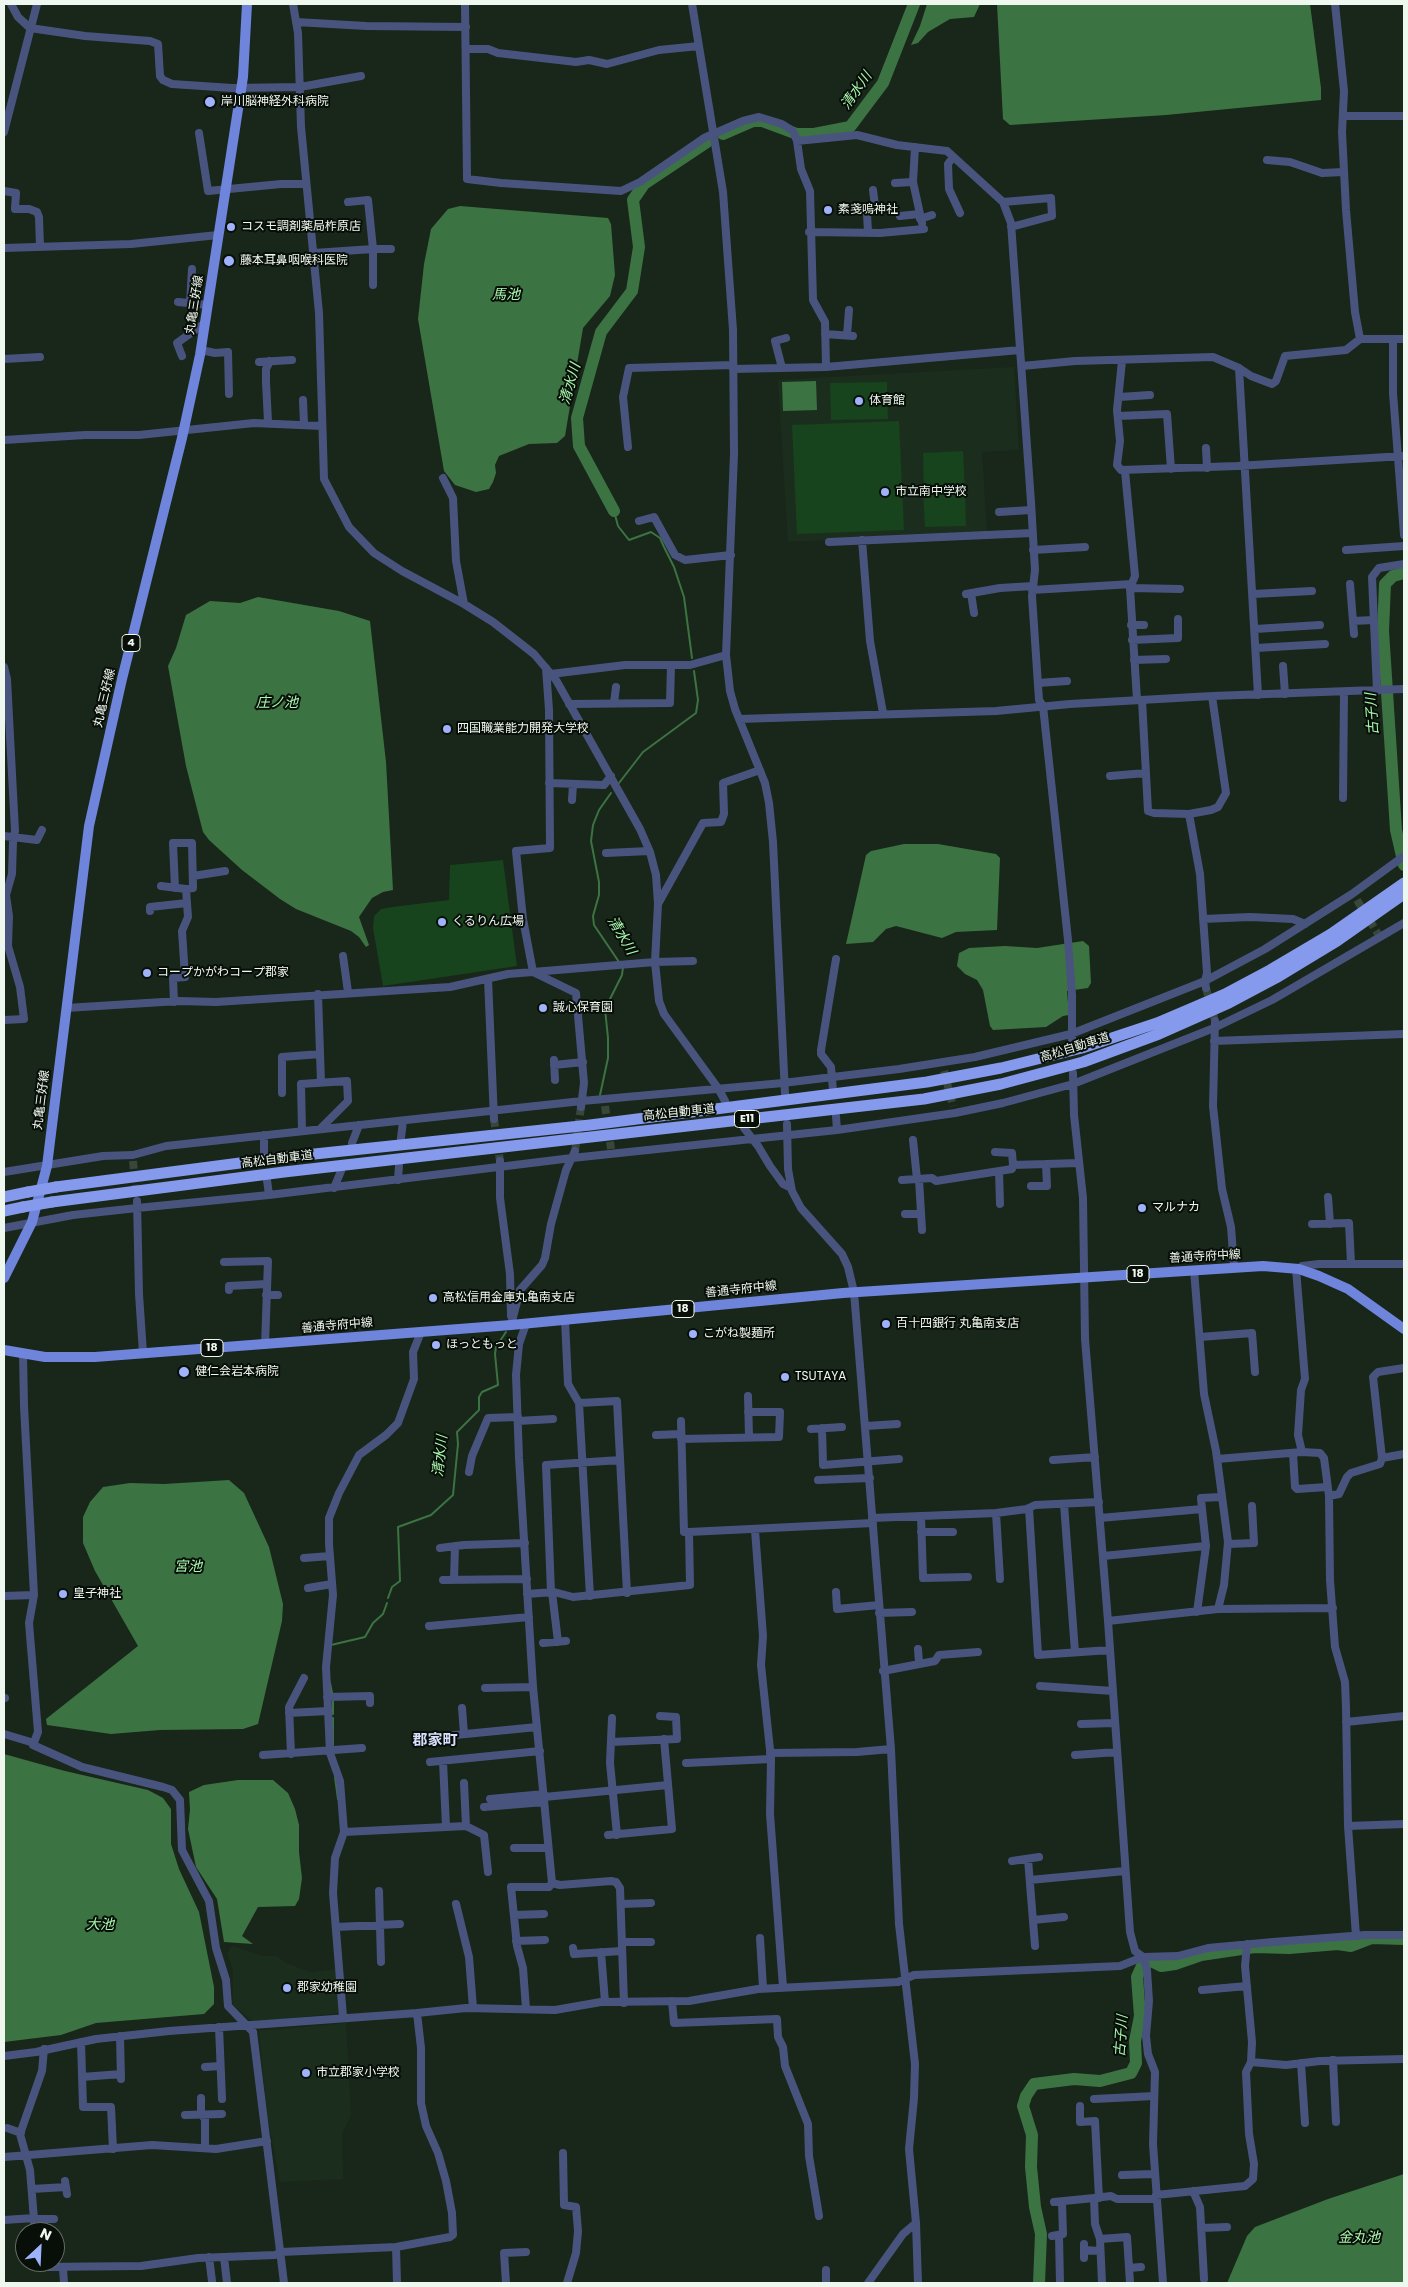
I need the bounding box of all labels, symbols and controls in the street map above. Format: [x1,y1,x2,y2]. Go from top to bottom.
water label: 清水川 [838,69,876,113]
marker: 岸川脳神経外科病院 [203,95,217,109]
place label: 岸川脳神経外科病院 [221,95,329,109]
place label: 素戔嗚神社 [838,203,898,217]
marker: 素戔嗚神社 [822,204,834,216]
place label: コスモ調剤薬局柞原店 [241,220,361,234]
marker: コスモ調剤薬局柞原店 [225,221,237,233]
marker: 藤本耳鼻咽喉科医院 [222,254,236,268]
place label: 藤本耳鼻咽喉科医院 [240,254,348,268]
street label: 丸亀三好線 [183,274,207,336]
water label: 馬池 [492,287,520,303]
water label: 清水川 [557,361,585,407]
place label: 体育館 [869,394,905,408]
marker: 体育館 [853,395,865,407]
place label: 市立南中学校 [895,485,967,499]
marker: 市立南中学校 [879,486,891,498]
road number: 4 [122,634,140,651]
street label: 丸亀三好線 [91,667,119,729]
water label: 古子川 [1363,692,1383,736]
water label: 庄ノ池 [256,695,298,711]
place label: 四国職業能力開発大学校 [457,722,589,736]
marker: 四国職業能力開発大学校 [441,723,453,735]
water label: 清水川 [603,914,639,958]
place label: くるりん広場 [452,915,524,929]
marker: くるりん広場 [436,916,448,928]
place label: コープかがわコープ郡家 [157,966,289,980]
marker: コープかがわコープ郡家 [141,967,153,979]
place label: 誠心保育園 [553,1001,613,1015]
marker: 誠心保育園 [537,1002,549,1014]
street label: 高松自動車道 [1038,1031,1112,1065]
street label: 丸亀三好線 [31,1069,53,1131]
street label: 高松自動車道 [642,1102,716,1124]
road number: E11 [734,1110,760,1128]
street label: 高松自動車道 [240,1148,314,1172]
place label: マルナカ [1152,1201,1200,1215]
marker: マルナカ [1136,1202,1148,1214]
street label: 善通寺府中線 [1169,1248,1241,1266]
road number: 18 [1127,1266,1149,1282]
street label: 善通寺府中線 [704,1279,778,1301]
place label: 高松信用金庫丸亀南支店 [443,1291,575,1305]
marker: 高松信用金庫丸亀南支店 [427,1292,439,1304]
road number: 18 [672,1300,694,1318]
street label: 善通寺府中線 [301,1316,373,1336]
place label: 百十四銀行 丸亀南支店 [896,1317,1019,1331]
marker: 百十四銀行 丸亀南支店 [880,1318,892,1330]
place label: こがね製麺所 [703,1327,775,1341]
marker: こがね製麺所 [687,1328,699,1340]
place label: ほっともっと [446,1338,518,1352]
marker: ほっともっと [430,1339,442,1351]
road number: 18 [201,1340,223,1356]
marker: 健仁会岩本病院 [177,1365,191,1379]
place label: 健仁会岩本病院 [195,1365,279,1379]
place label: TSUTAYA [795,1370,846,1384]
marker: TSUTAYA [779,1371,791,1383]
water label: 清水川 [430,1434,452,1478]
water label: 宮池 [174,1559,202,1575]
place label: 皇子神社 [73,1587,121,1601]
marker: 皇子神社 [57,1588,69,1600]
district label: 郡家町 [413,1732,457,1750]
water label: 大池 [86,1917,114,1933]
place label: 郡家幼稚園 [297,1981,357,1995]
marker: 郡家幼稚園 [281,1982,293,1994]
water label: 古子川 [1112,2014,1132,2058]
place label: 市立郡家小学校 [316,2066,400,2080]
marker: 市立郡家小学校 [300,2067,312,2079]
north arrow [15,2222,65,2272]
text: N [37,2223,55,2246]
water label: 金丸池 [1338,2230,1380,2246]

